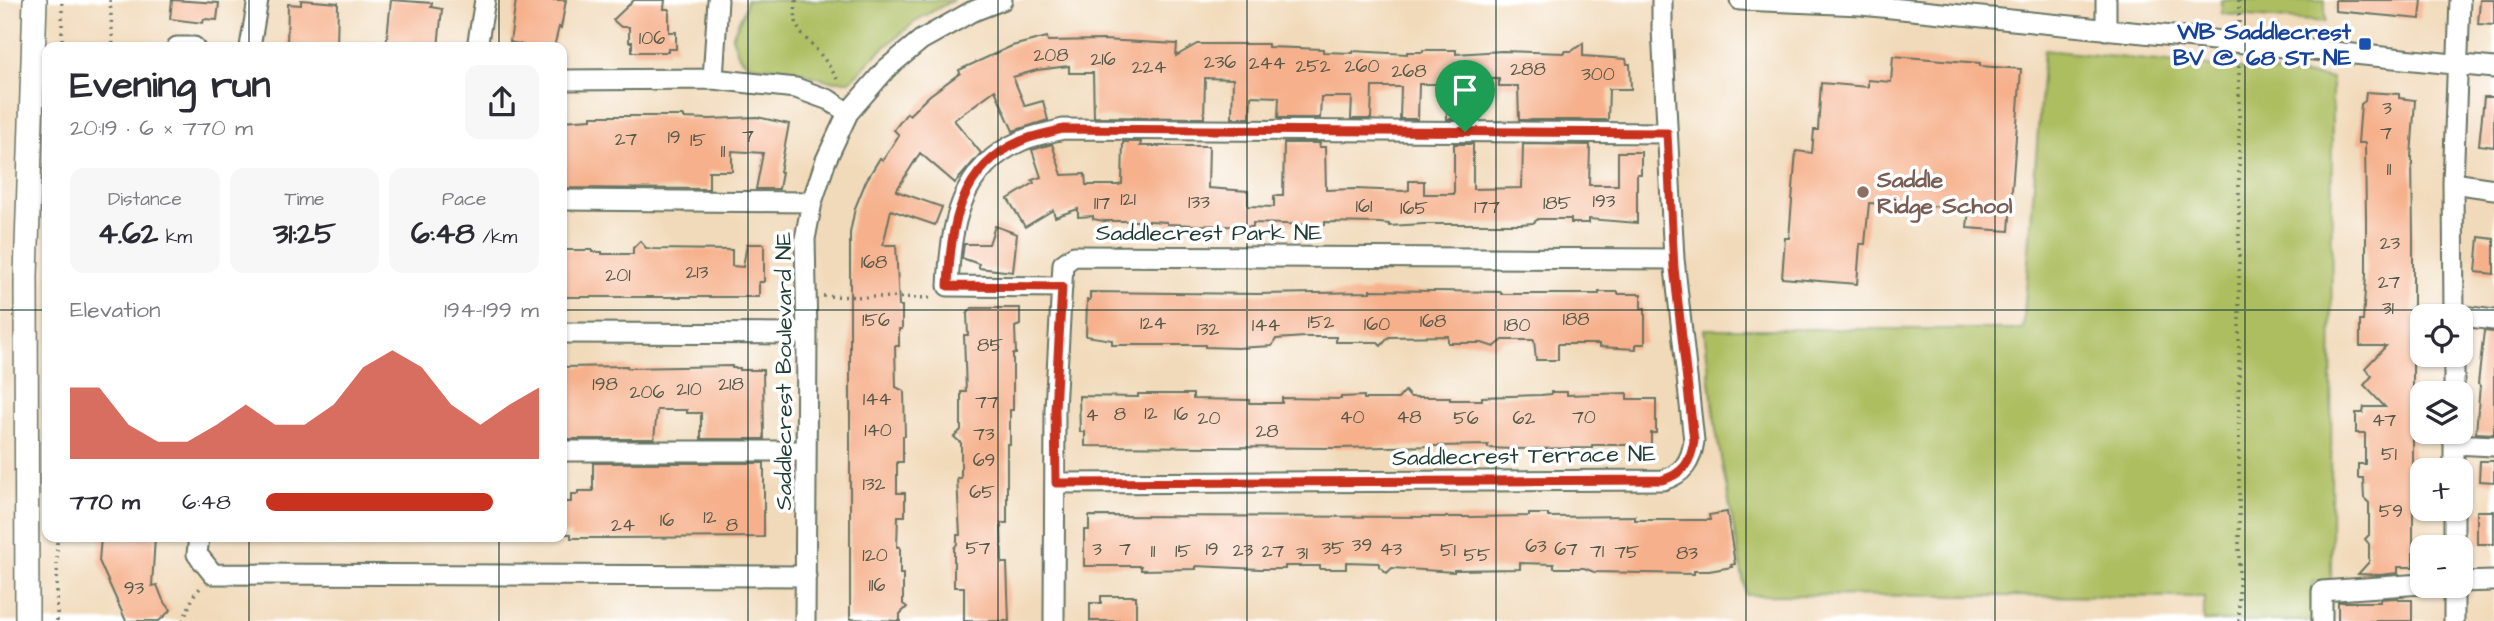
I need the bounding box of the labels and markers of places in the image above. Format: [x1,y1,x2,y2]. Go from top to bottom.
place label: WB Saddlecrest BV @ 68 ST NE [2173,16,2352,74]
marker: WB Saddlecrest BV @ 68 ST NE [2357,36,2373,52]
pin [1435,60,1495,132]
place label: Saddle Ridge School [1876,164,2013,223]
marker: Saddle Ridge School [1855,184,1871,200]

